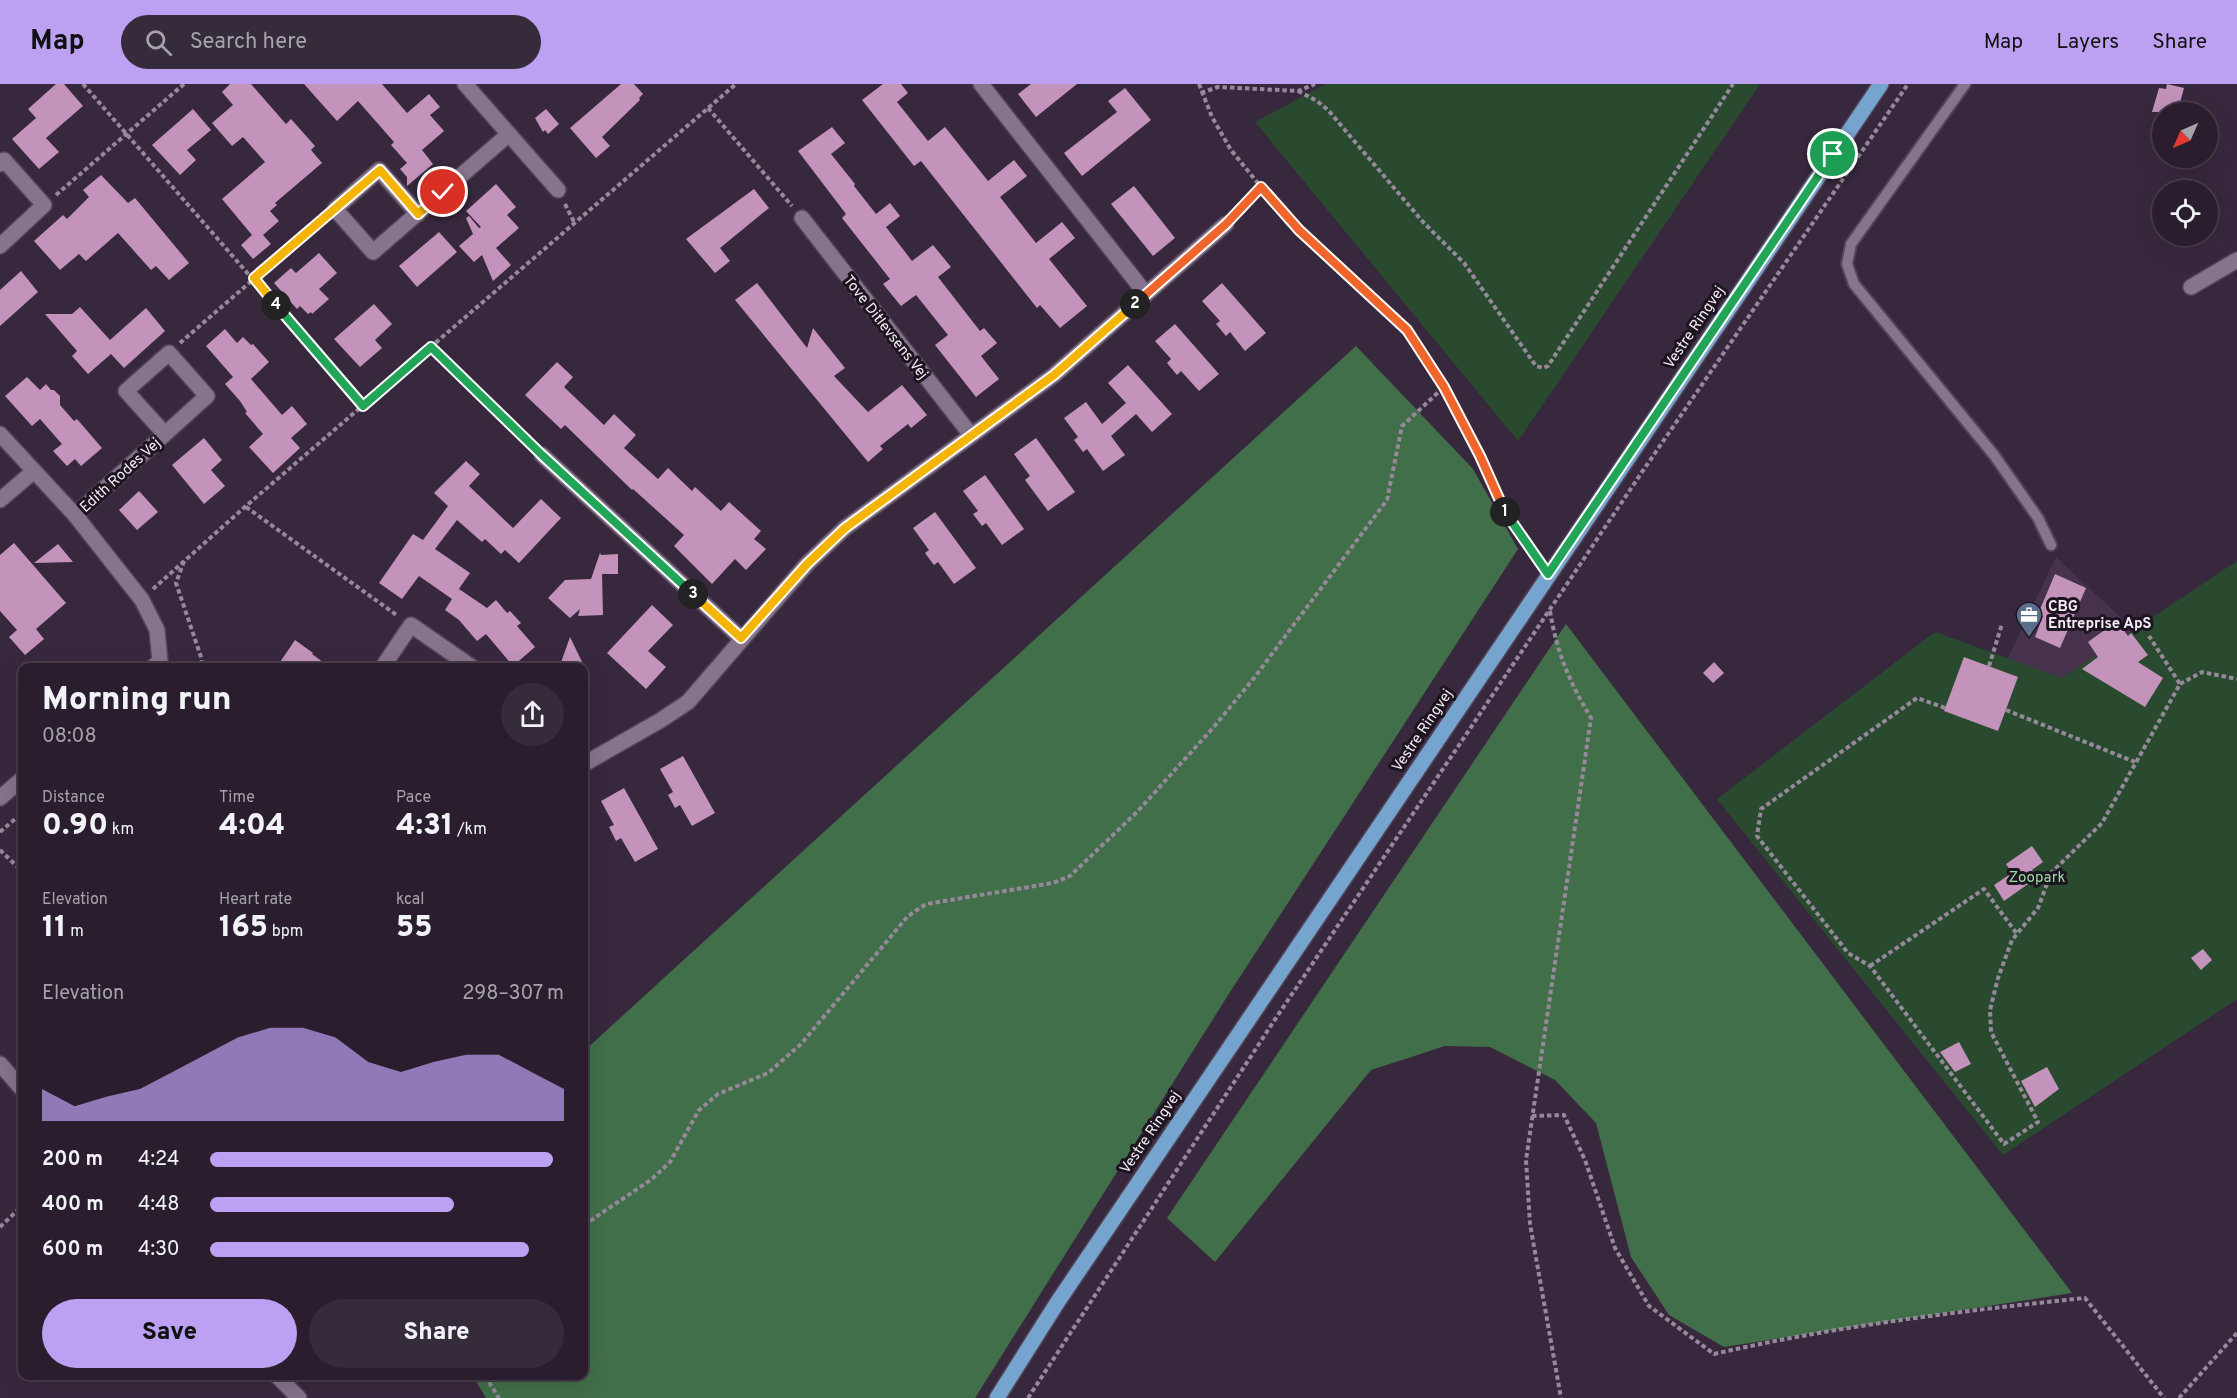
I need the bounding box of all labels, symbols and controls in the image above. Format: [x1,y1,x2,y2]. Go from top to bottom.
search box [121,15,541,69]
text: Map [30,24,85,60]
icon: search [142,26,175,59]
text: Search here [190,29,307,56]
text: Map [1984,29,2023,56]
text: Layers [2056,29,2119,56]
text: Share [2152,29,2207,56]
north arrow [2152,102,2218,168]
map controls [2152,102,2218,246]
pin [1807,128,1858,179]
icon: arrive [1816,137,1849,170]
pin [417,166,468,217]
icon: check [426,175,459,208]
button: locate [2152,180,2218,246]
street label: Tove Ditlevsens Vej [838,272,931,384]
street label: Vestre Ringvej [1661,283,1730,373]
pin: 2 [1120,289,1150,319]
pin: 4 [261,290,291,320]
text: 2 [1130,294,1140,314]
text: 4 [271,295,281,315]
street label: Edith Rodes Vej [76,435,166,518]
pin: 1 [1490,497,1520,527]
text: 1 [1502,502,1508,522]
pin: 3 [678,579,708,609]
text: 3 [688,584,698,604]
place label: CBG Entreprise ApS [2048,598,2152,634]
office icon: CBG Entreprise ApS [2014,600,2044,638]
text: Morning run [42,680,232,722]
button: share [501,683,564,746]
street label: Vestre Ringvej [1389,686,1458,776]
text: 08:08 [42,724,97,750]
text: Distance [42,788,105,808]
text: Time [219,788,255,808]
text: Pace [396,788,431,808]
text: 0.90 [42,808,108,845]
text: 4:04 [219,808,285,845]
text: 4:31 [396,808,453,845]
text: km [108,820,134,840]
text: /km [453,820,487,840]
park label: Zoopark [2009,869,2065,888]
text: Elevation [42,890,108,910]
text: Heart rate [219,890,292,910]
text: kcal [396,890,424,910]
text: 11 [42,910,67,947]
text: 165 [219,910,268,947]
text: 55 [396,910,432,947]
text: m [67,922,84,942]
text: bpm [268,922,303,942]
text: Elevation [42,981,124,1007]
text: 298–307 m [462,981,564,1007]
street label: Vestre Ringvej [1117,1088,1186,1178]
text: 200 m [42,1147,103,1173]
text: 4:24 [138,1147,179,1173]
text: 400 m [42,1192,104,1218]
text: 4:48 [138,1192,180,1218]
text: 600 m [42,1237,103,1263]
text: 4:30 [138,1237,180,1263]
button: Save [42,1299,297,1368]
button: Share [309,1299,564,1368]

